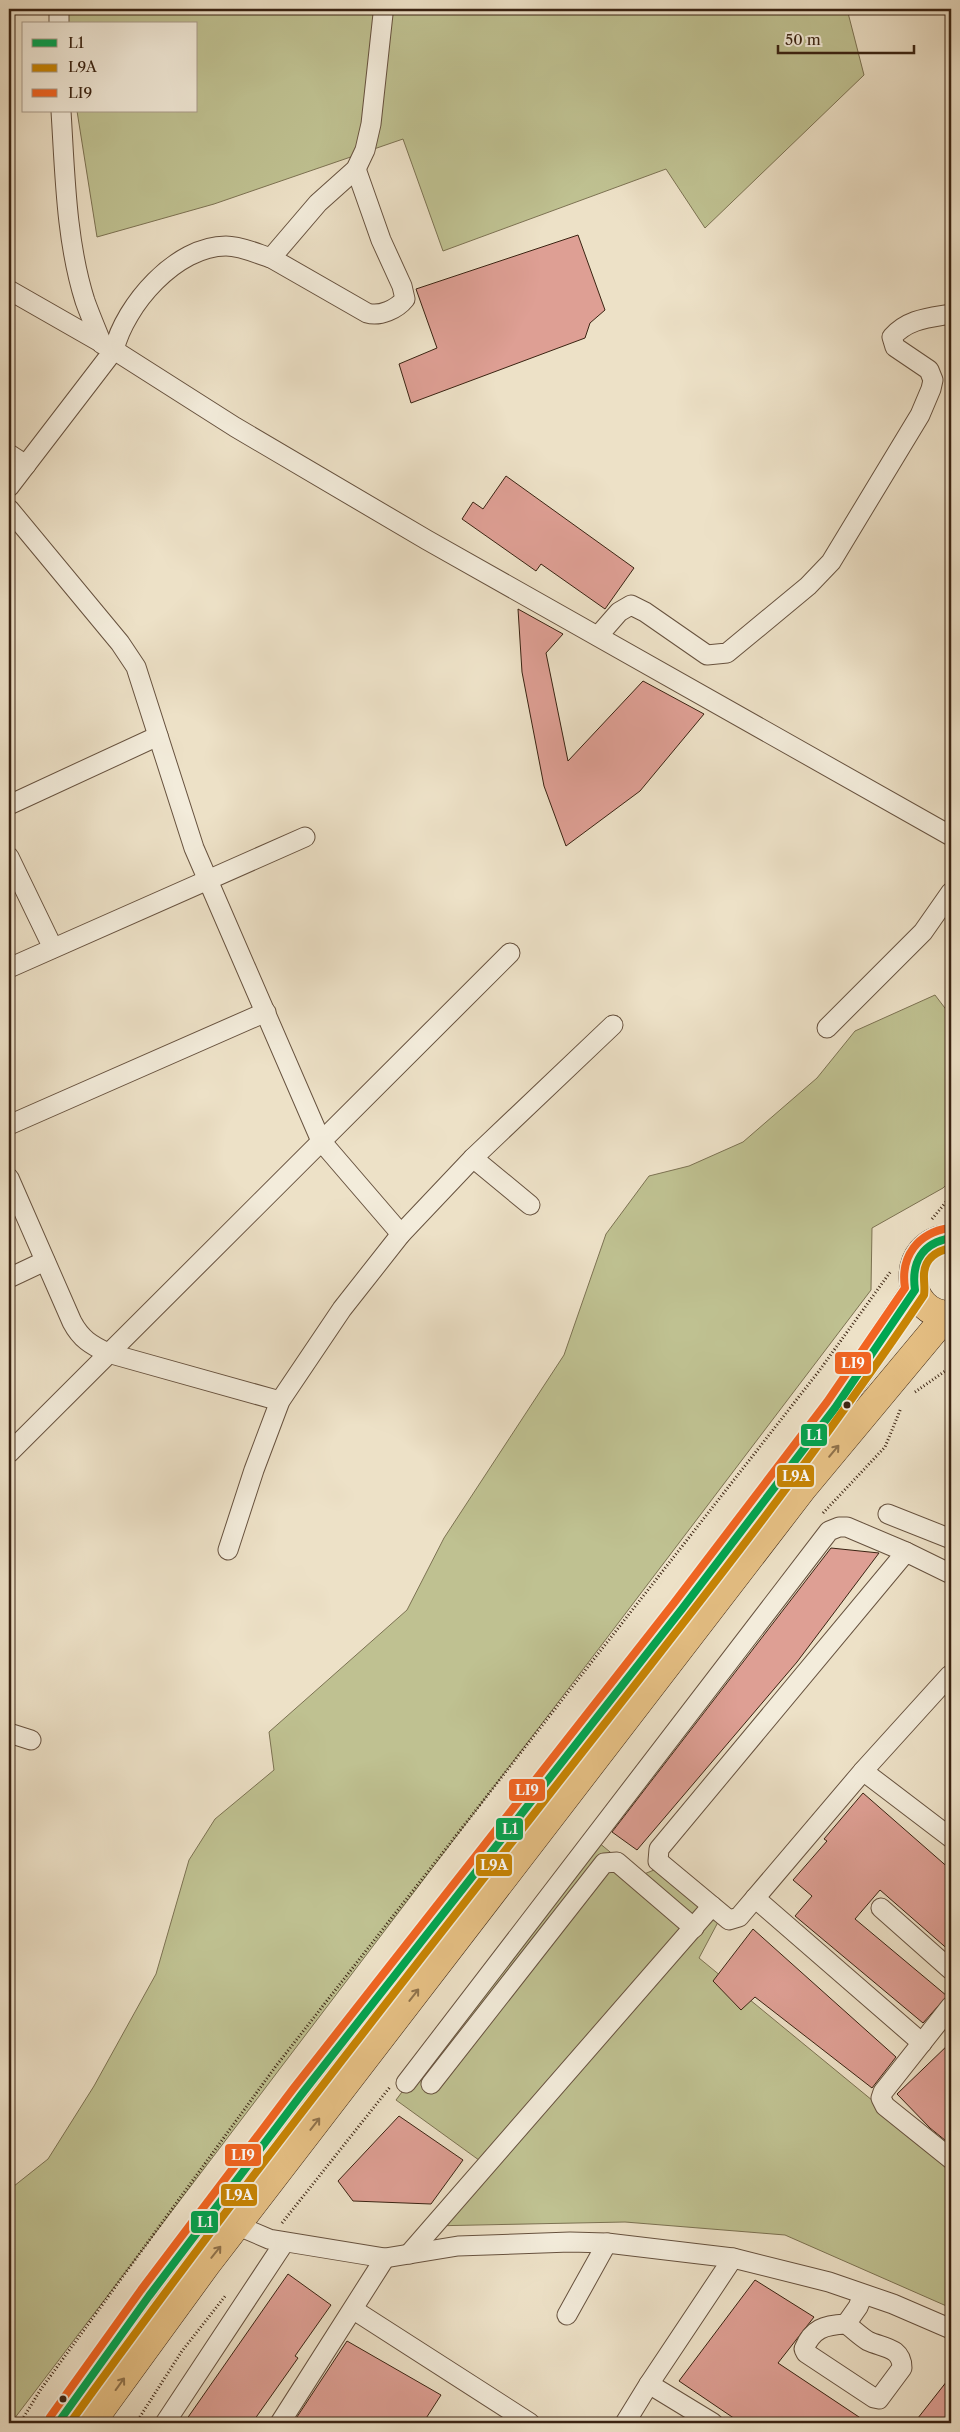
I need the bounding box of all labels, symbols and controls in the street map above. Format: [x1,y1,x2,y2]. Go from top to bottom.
legend [22,22,198,112]
scale bar [778,22,914,54]
text: 50 m [785,30,821,49]
text: L1 [68,33,85,52]
text: L9A [68,57,98,76]
text: LI9 [68,83,92,102]
line badge: LI9 [834,1351,872,1375]
text: LI9 [841,1354,865,1372]
unlabelled marker [842,1400,852,1410]
line badge: L1 [800,1423,828,1447]
text: L1 [806,1426,823,1444]
one-way arrow [828,1444,839,1457]
line badge: L9A [776,1464,815,1488]
text: L9A [782,1467,811,1485]
line badge: LI9 [508,1778,546,1802]
text: LI9 [515,1781,539,1799]
line badge: L1 [495,1817,524,1841]
text: L1 [502,1820,519,1838]
line badge: L9A [475,1853,513,1877]
text: L9A [480,1856,509,1874]
one-way arrow [409,1989,420,2002]
one-way arrow [310,2118,321,2131]
line badge: LI9 [224,2143,262,2167]
text: LI9 [231,2146,255,2164]
line badge: L9A [220,2183,258,2207]
text: L9A [225,2186,254,2204]
line badge: L1 [190,2210,219,2234]
text: L1 [197,2213,214,2231]
one-way arrow [210,2246,221,2259]
one-way arrow [115,2377,125,2391]
unlabelled marker [58,2394,68,2404]

